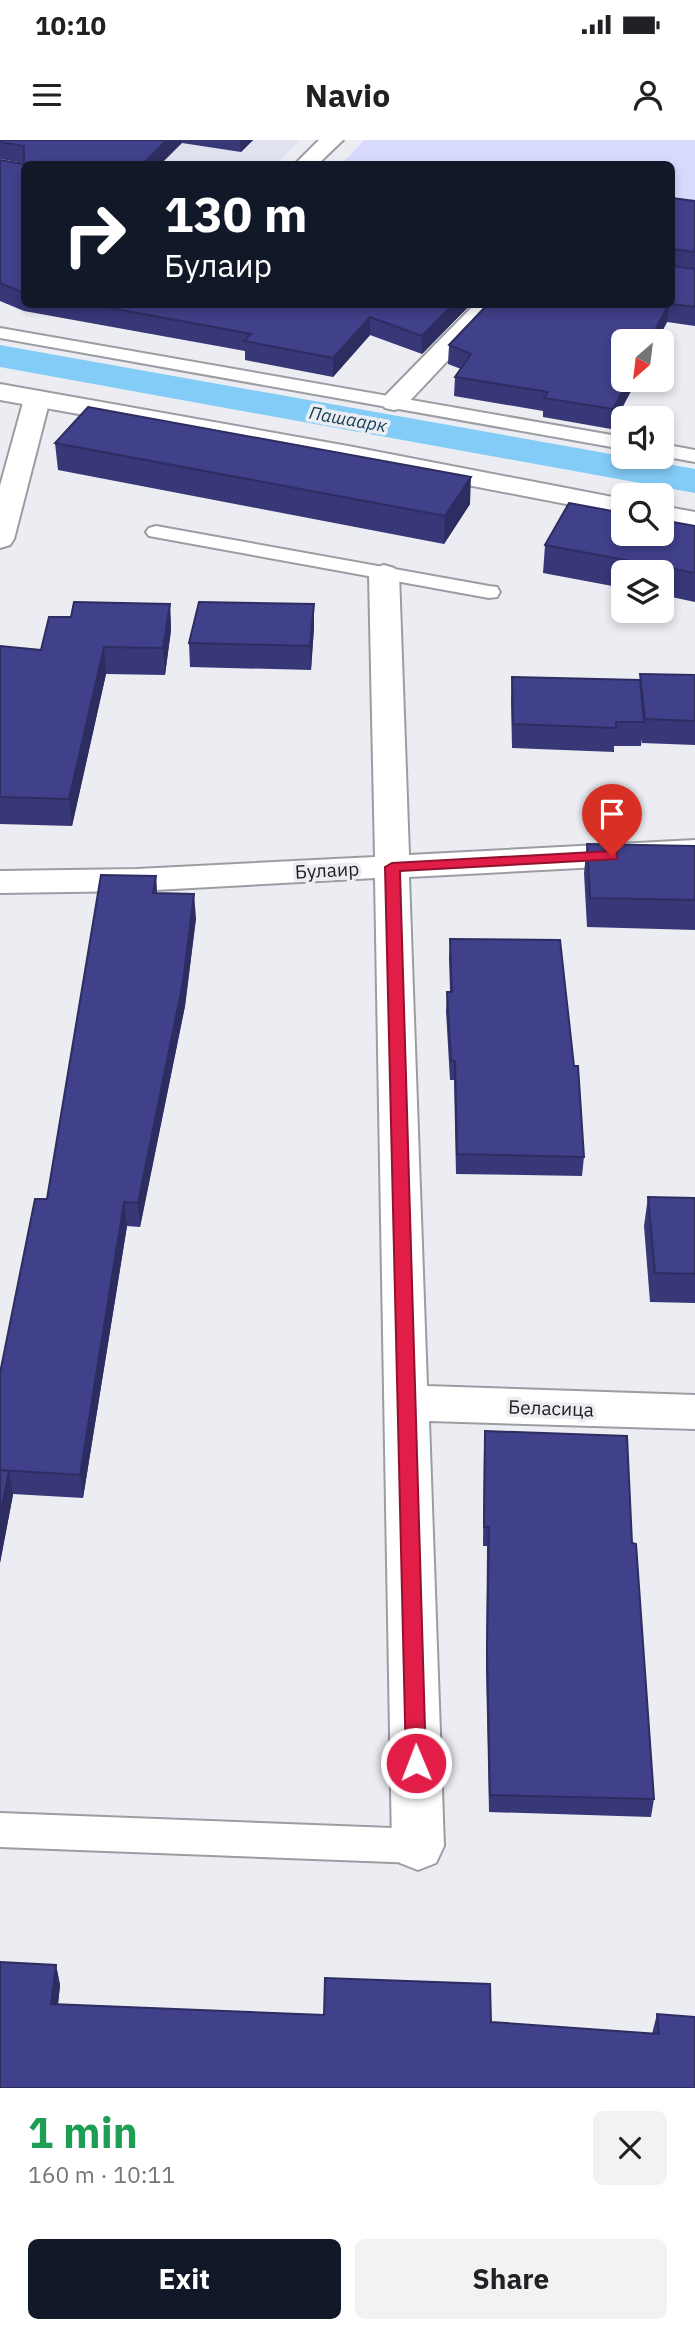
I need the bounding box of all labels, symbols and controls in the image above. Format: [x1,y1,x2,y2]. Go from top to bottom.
text: 10:10 [35,8,106,42]
text: Navio [305,74,390,116]
icon: menu [28,76,66,114]
icon: person [629,76,667,114]
text: 130 m [164,182,308,245]
icon: right [49,189,140,280]
text: Булаир [164,244,272,286]
north arrow [611,329,674,392]
map controls [611,329,674,623]
water label: Пашаарк [307,401,389,437]
button: sound [611,406,674,469]
button: search [611,483,674,546]
button: layers [611,560,674,623]
pin [582,784,642,856]
icon: arrive [593,795,631,833]
street label: Булаир [294,856,360,884]
street label: Беласица [508,1395,594,1421]
position arrow [379,1726,453,1800]
text: 1 min [28,2105,138,2160]
button: close [593,2111,667,2185]
text: 160 m · 10:11 [28,2159,175,2189]
button: Exit [28,2239,341,2319]
button: Share [355,2239,667,2319]

